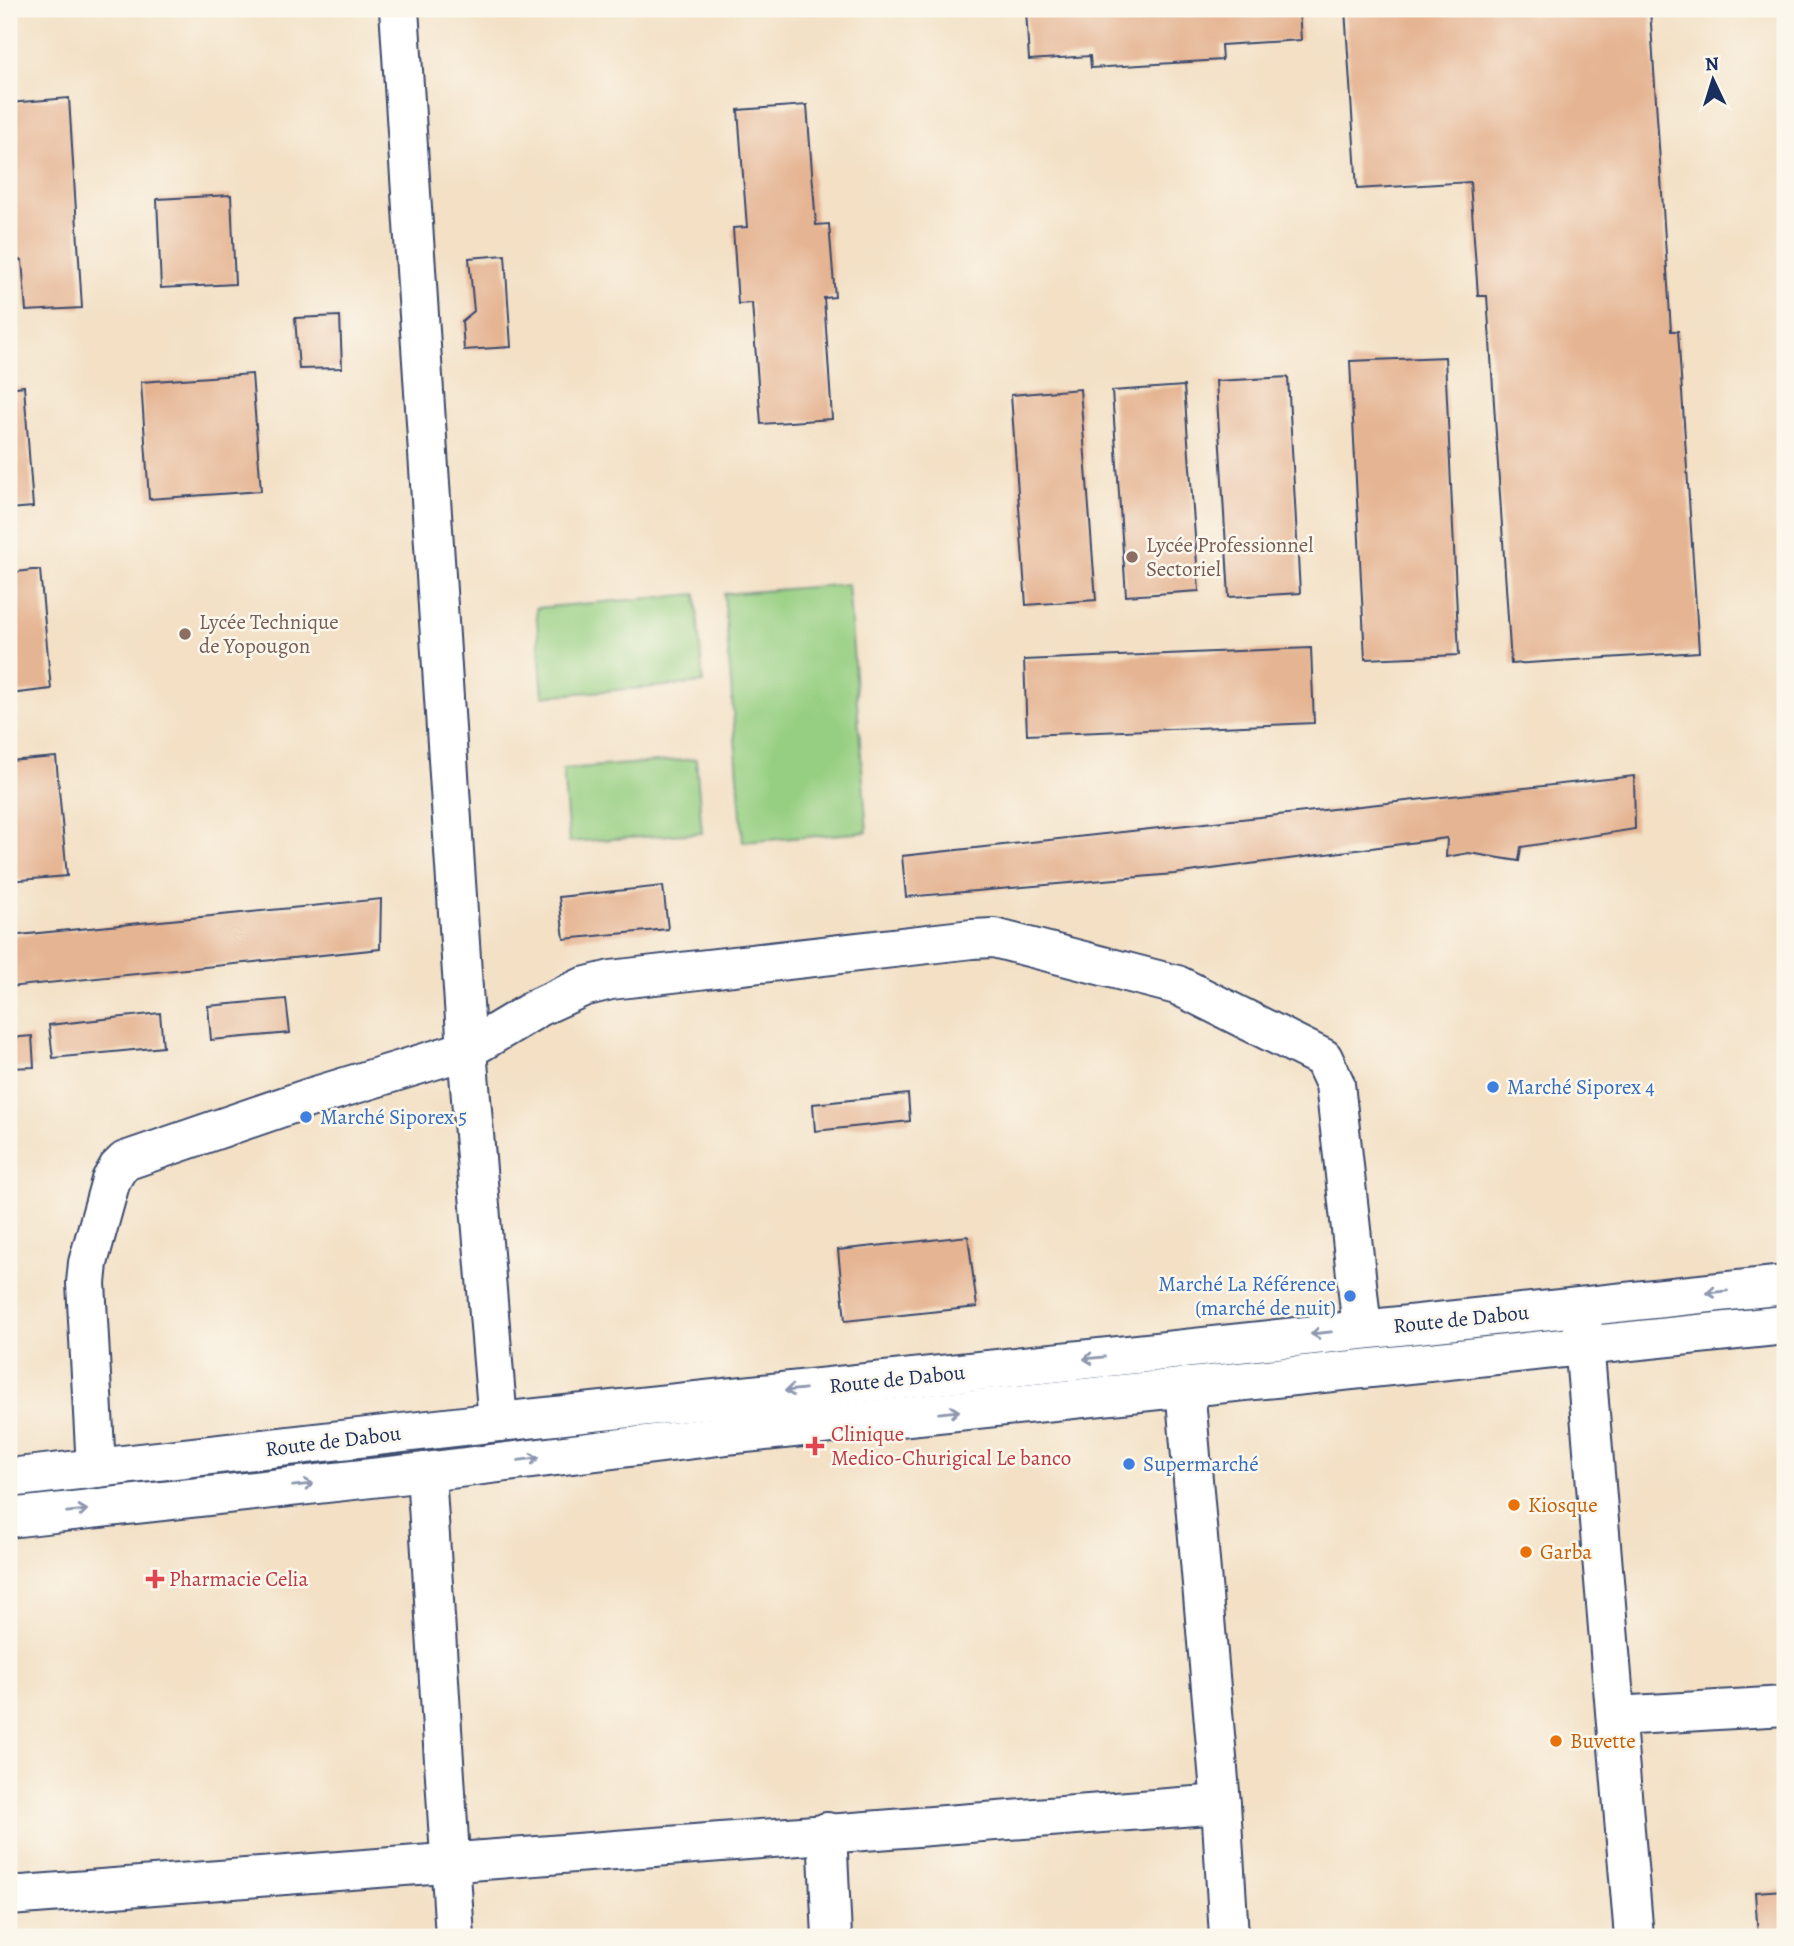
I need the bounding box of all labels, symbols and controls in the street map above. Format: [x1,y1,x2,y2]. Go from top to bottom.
north arrow [1678,46,1748,116]
text: N [1704,51,1720,77]
place label: Lycée Professionnel Sectoriel [1146,531,1313,583]
marker: Lycée Professionnel Sectoriel [1124,549,1140,565]
place label: Lycée Technique de Yopougon [199,608,339,660]
marker: Lycée Technique de Yopougon [177,626,193,642]
place label: Marché Siporex 4 [1507,1073,1655,1101]
marker: Marché Siporex 4 [1485,1079,1501,1095]
place label: Marché Siporex 5 [320,1103,467,1131]
marker: Marché Siporex 5 [298,1109,314,1125]
place label: Marché La Référence (marché de nuit) [1158,1270,1336,1322]
one-way arrow [1707,1286,1729,1299]
marker: Marché La Référence (marché de nuit) [1342,1288,1358,1304]
street label: Route de Dabou [1392,1298,1531,1340]
one-way arrow [1310,1327,1332,1340]
one-way arrow [1084,1351,1106,1364]
street label: Route de Dabou [828,1358,967,1400]
one-way arrow [784,1384,807,1397]
one-way arrow [938,1405,960,1418]
street label: Route de Dabou [264,1419,403,1463]
place label: Clinique Medico-Churigical Le banco [831,1420,1071,1472]
marker: Clinique Medico-Churigical Le banco [805,1436,825,1456]
place label: Supermarché [1143,1450,1259,1478]
one-way arrow [517,1452,540,1465]
marker: Supermarché [1121,1456,1137,1472]
one-way arrow [291,1479,314,1492]
place label: Kiosque [1528,1491,1598,1519]
marker: Kiosque [1506,1497,1522,1513]
one-way arrow [65,1504,87,1517]
place label: Garba [1540,1538,1592,1566]
marker: Garba [1518,1544,1534,1560]
place label: Pharmacie Celia [169,1565,308,1593]
marker: Pharmacie Celia [147,1571,163,1587]
place label: Buvette [1570,1727,1636,1755]
marker: Buvette [1548,1733,1564,1749]

